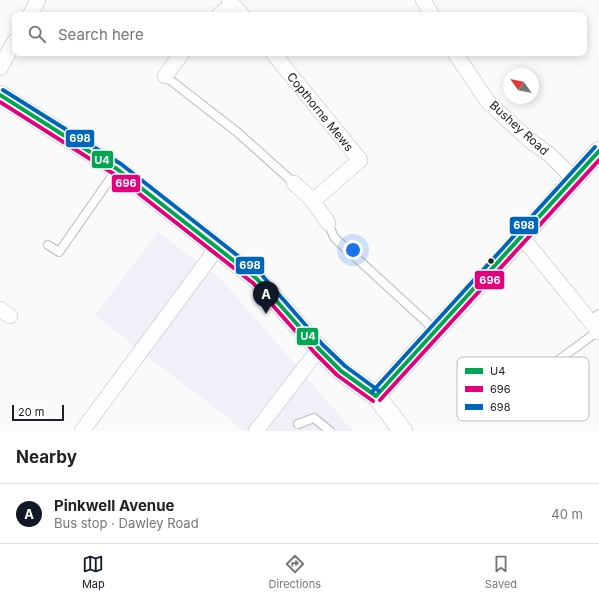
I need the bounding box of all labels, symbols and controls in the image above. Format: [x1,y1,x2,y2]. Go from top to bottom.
search box [12,12,587,56]
icon: search [26,23,48,45]
text: Search here [58,25,144,44]
north arrow [503,68,539,104]
street label: Copthorne Mews [284,69,357,154]
street label: Bushey Road [487,97,552,158]
line badge: 698 [65,129,95,148]
text: 698 [69,131,91,145]
line badge: U4 [91,150,114,169]
text: U4 [94,153,110,167]
line badge: 696 [111,174,141,193]
text: 696 [115,176,137,190]
line badge: 698 [509,216,539,235]
text: 698 [513,218,535,232]
your location [343,240,363,260]
line badge: 698 [235,256,265,275]
unlabelled marker [486,256,496,266]
text: 698 [239,258,261,272]
line badge: 696 [474,270,505,290]
text: 696 [479,273,501,287]
pin: A [253,281,279,314]
line badge: U4 [296,327,319,346]
text: U4 [300,329,316,343]
legend [457,357,589,421]
text: U4 [490,364,505,378]
text: 696 [490,382,511,396]
text: 698 [490,400,511,414]
scale bar [12,403,64,422]
text: 20 m [18,405,44,419]
text: Nearby [16,447,77,467]
text: Pinkwell Avenue [54,496,174,515]
text: A [24,506,34,522]
text: 40 m [551,506,583,522]
text: Bus stop · Dawley Road [54,515,199,531]
tab: Map [82,553,105,591]
tab: Directions [269,553,321,591]
tab: Saved [485,553,517,591]

